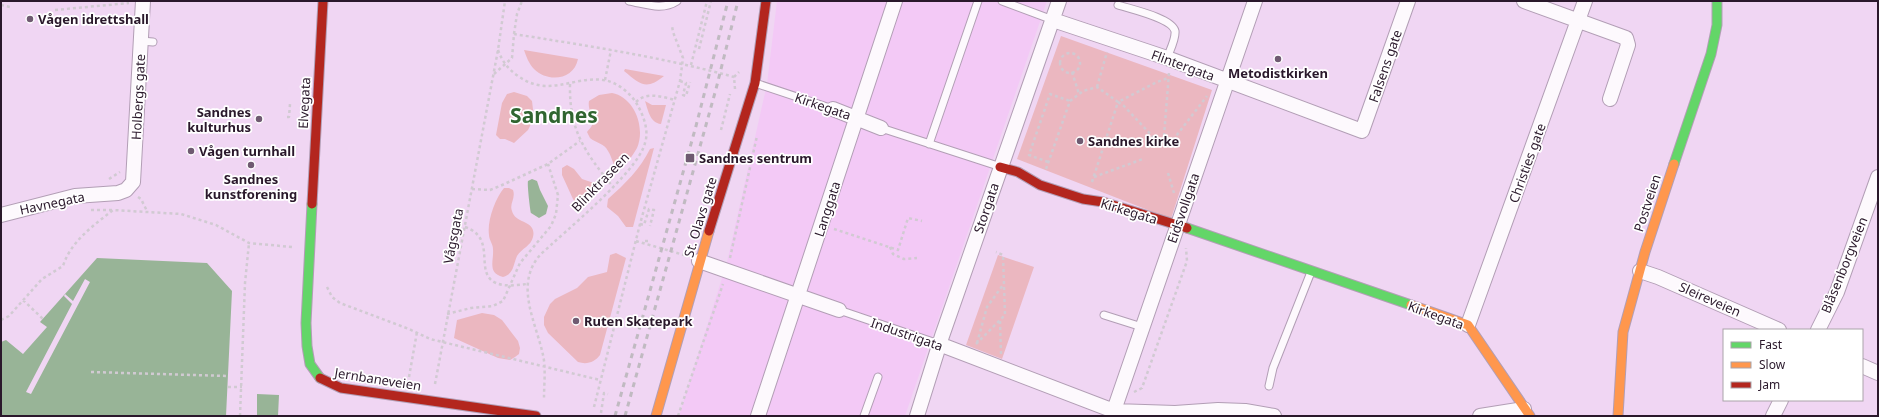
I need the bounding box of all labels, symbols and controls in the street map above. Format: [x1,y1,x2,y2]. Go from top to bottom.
place label: Vågen idrettshall [38,10,149,28]
marker: Vågen idrettshall [25,14,35,24]
street label: Falsens gate [1364,27,1406,105]
street label: Flintergata [1149,45,1217,85]
street label: Holbergs gate [127,53,149,141]
marker: Metodistkirken [1273,54,1283,64]
place label: Metodistkirken [1228,64,1328,82]
street label: Elvegata [294,77,314,129]
street label: Kirkegata [792,88,854,124]
district label: Sandnes [510,101,598,129]
place label: Sandnes kulturhus [187,103,251,136]
marker: Sandnes kulturhus [254,114,264,124]
street label: Christies gate [1504,121,1550,205]
place label: Sandnes kirke [1088,132,1180,150]
marker: Sandnes kirke [1075,136,1085,146]
place label: Vågen turnhall [199,142,295,160]
marker: Vågen turnhall [186,146,196,156]
street label: Blinktraseen [567,148,633,216]
place label: Sandnes sentrum [699,149,812,167]
marker: Sandnes sentrum [684,152,696,164]
marker: Sandnes kunstforening [246,160,256,170]
place label: Sandnes kunstforening [205,170,297,203]
street label: Eidsvollgata [1163,170,1203,246]
street label: Postveien [1629,172,1665,234]
street label: St. Olavs gate [679,175,721,259]
street label: Langgata [810,179,844,239]
street label: Storgata [969,180,1003,236]
street label: Havnegata [18,187,86,219]
street label: Kirkegata [1098,194,1160,228]
street label: Vågsgata [439,207,467,265]
street label: Blåsenborgveien [1816,214,1872,316]
street label: Sleireveien [1676,277,1744,321]
street label: Kirkegata [1406,297,1466,333]
place label: Ruten Skatepark [584,312,693,330]
street label: Industrigata [868,313,946,355]
marker: Ruten Skatepark [571,316,581,326]
legend [1723,329,1863,401]
text: Fast [1759,336,1783,353]
text: Slow [1759,356,1786,373]
street label: Jernbaneveien [331,363,423,395]
text: Jam [1758,376,1780,393]

